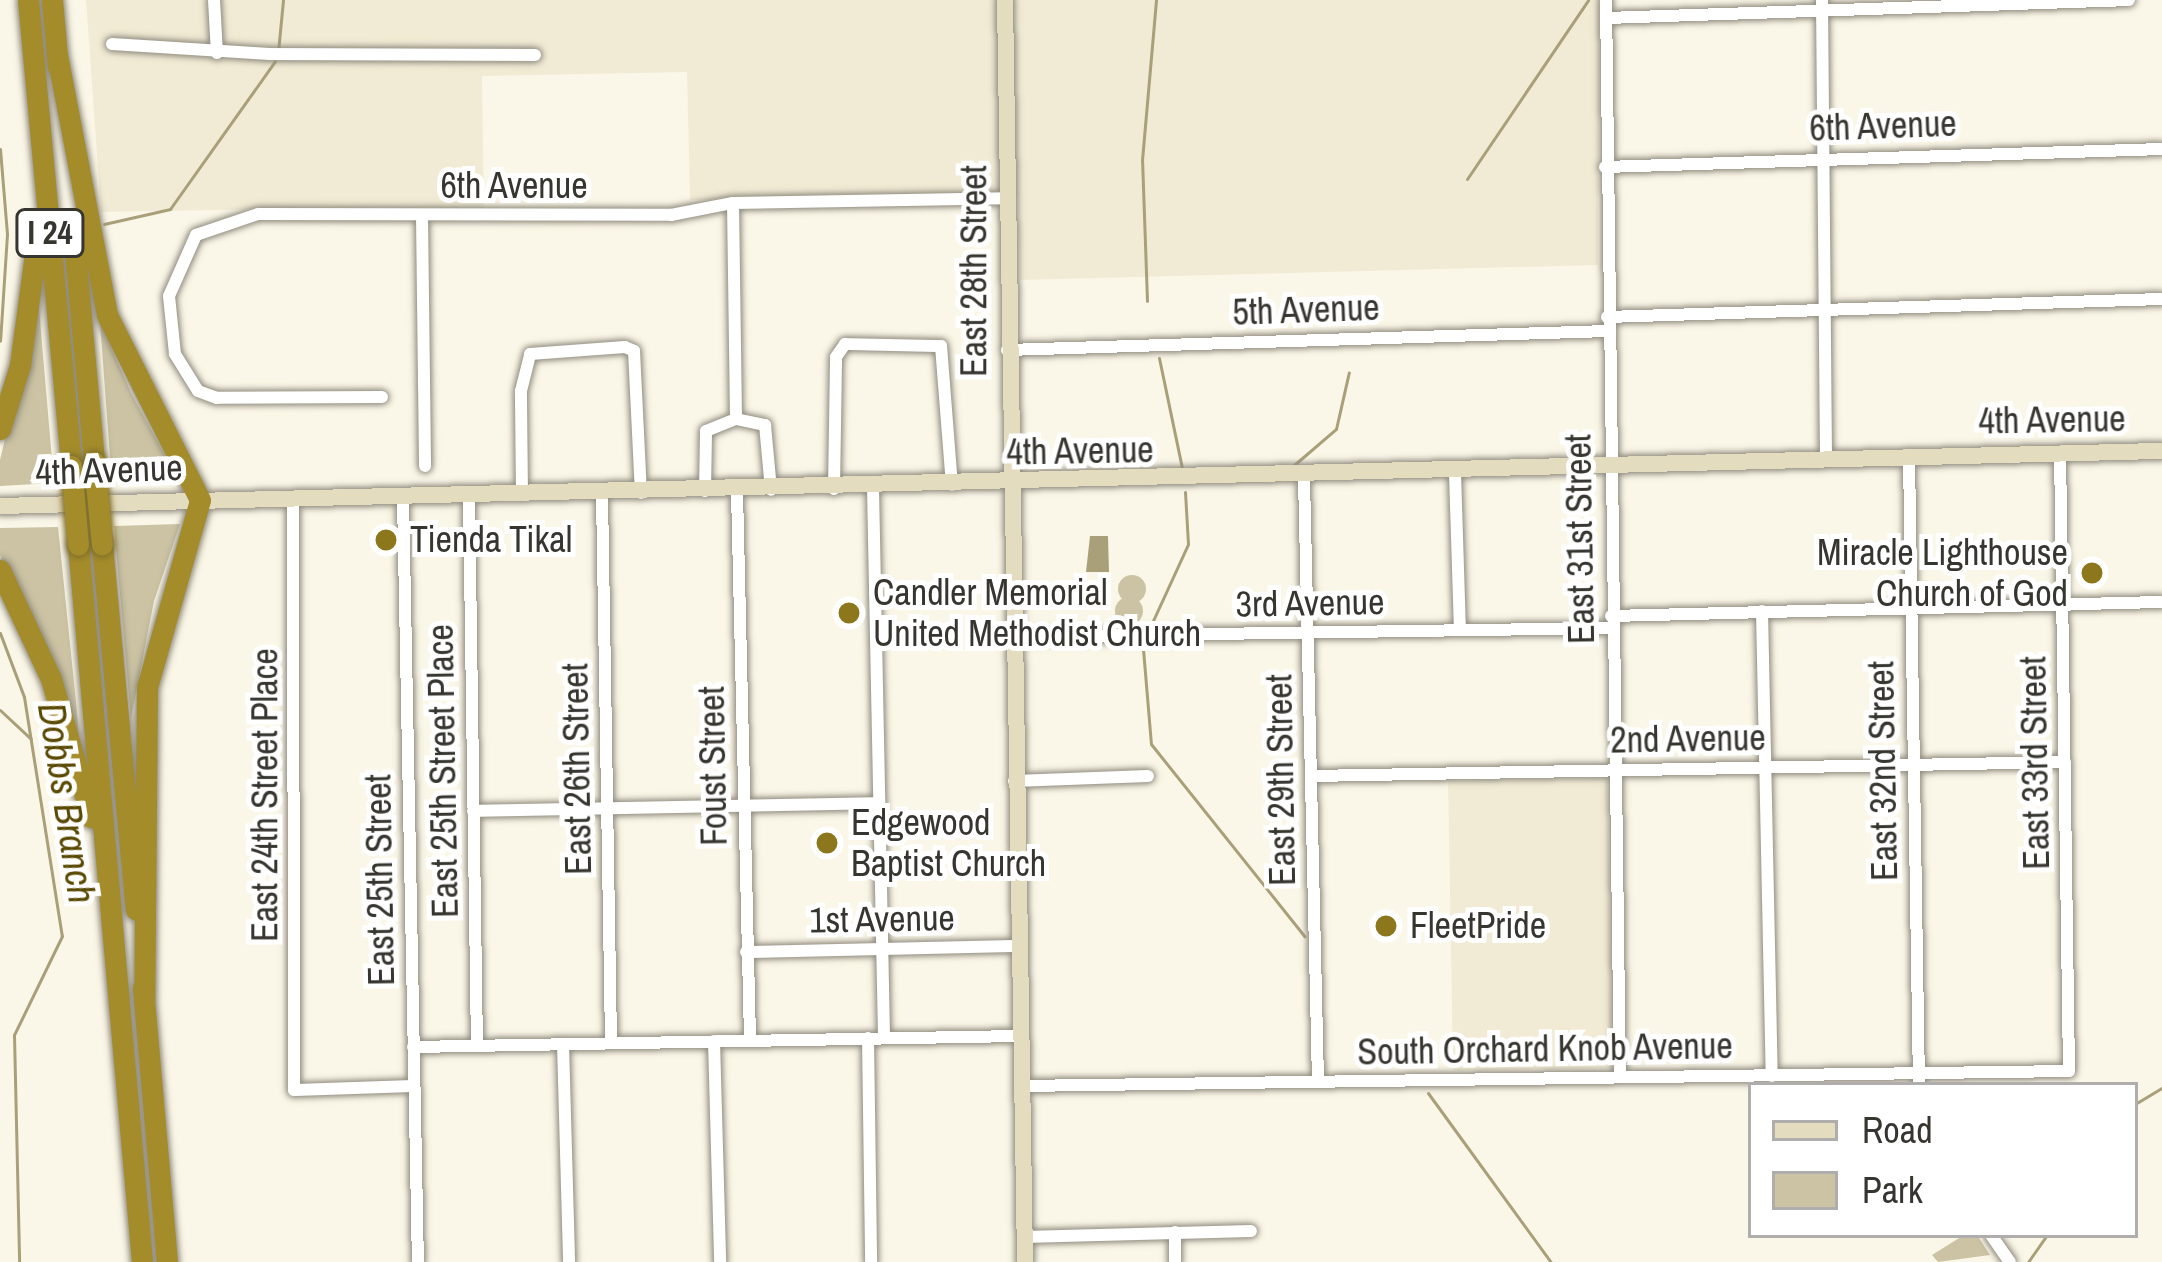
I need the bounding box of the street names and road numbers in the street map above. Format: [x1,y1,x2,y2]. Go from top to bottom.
street label: 6th Avenue [1808,102,1958,150]
street label: 6th Avenue [440,164,588,208]
street label: East 28th Street [952,165,996,377]
road number: I 24 [14,206,86,260]
street label: 5th Avenue [1231,286,1381,334]
street label: 4th Avenue [1977,397,2127,443]
street label: 4th Avenue [1005,428,1155,474]
street label: East 31st Street [1557,434,1603,644]
street label: 4th Avenue [34,446,184,494]
street label: 3rd Avenue [1234,580,1386,626]
street label: East 25th Street Place [419,624,467,918]
street label: East 24th Street Place [243,648,287,942]
street label: East 33rd Street [2012,656,2058,870]
street label: East 32nd Street [1859,661,1907,881]
street label: East 26th Street [554,663,600,875]
street label: East 29th Street [1258,674,1304,886]
street label: Foust Street [690,686,736,846]
street label: 2nd Avenue [1609,716,1767,762]
street label: East 25th Street [357,774,403,986]
street label: 1st Avenue [808,896,956,942]
street label: South Orchard Knob Avenue [1356,1024,1734,1074]

